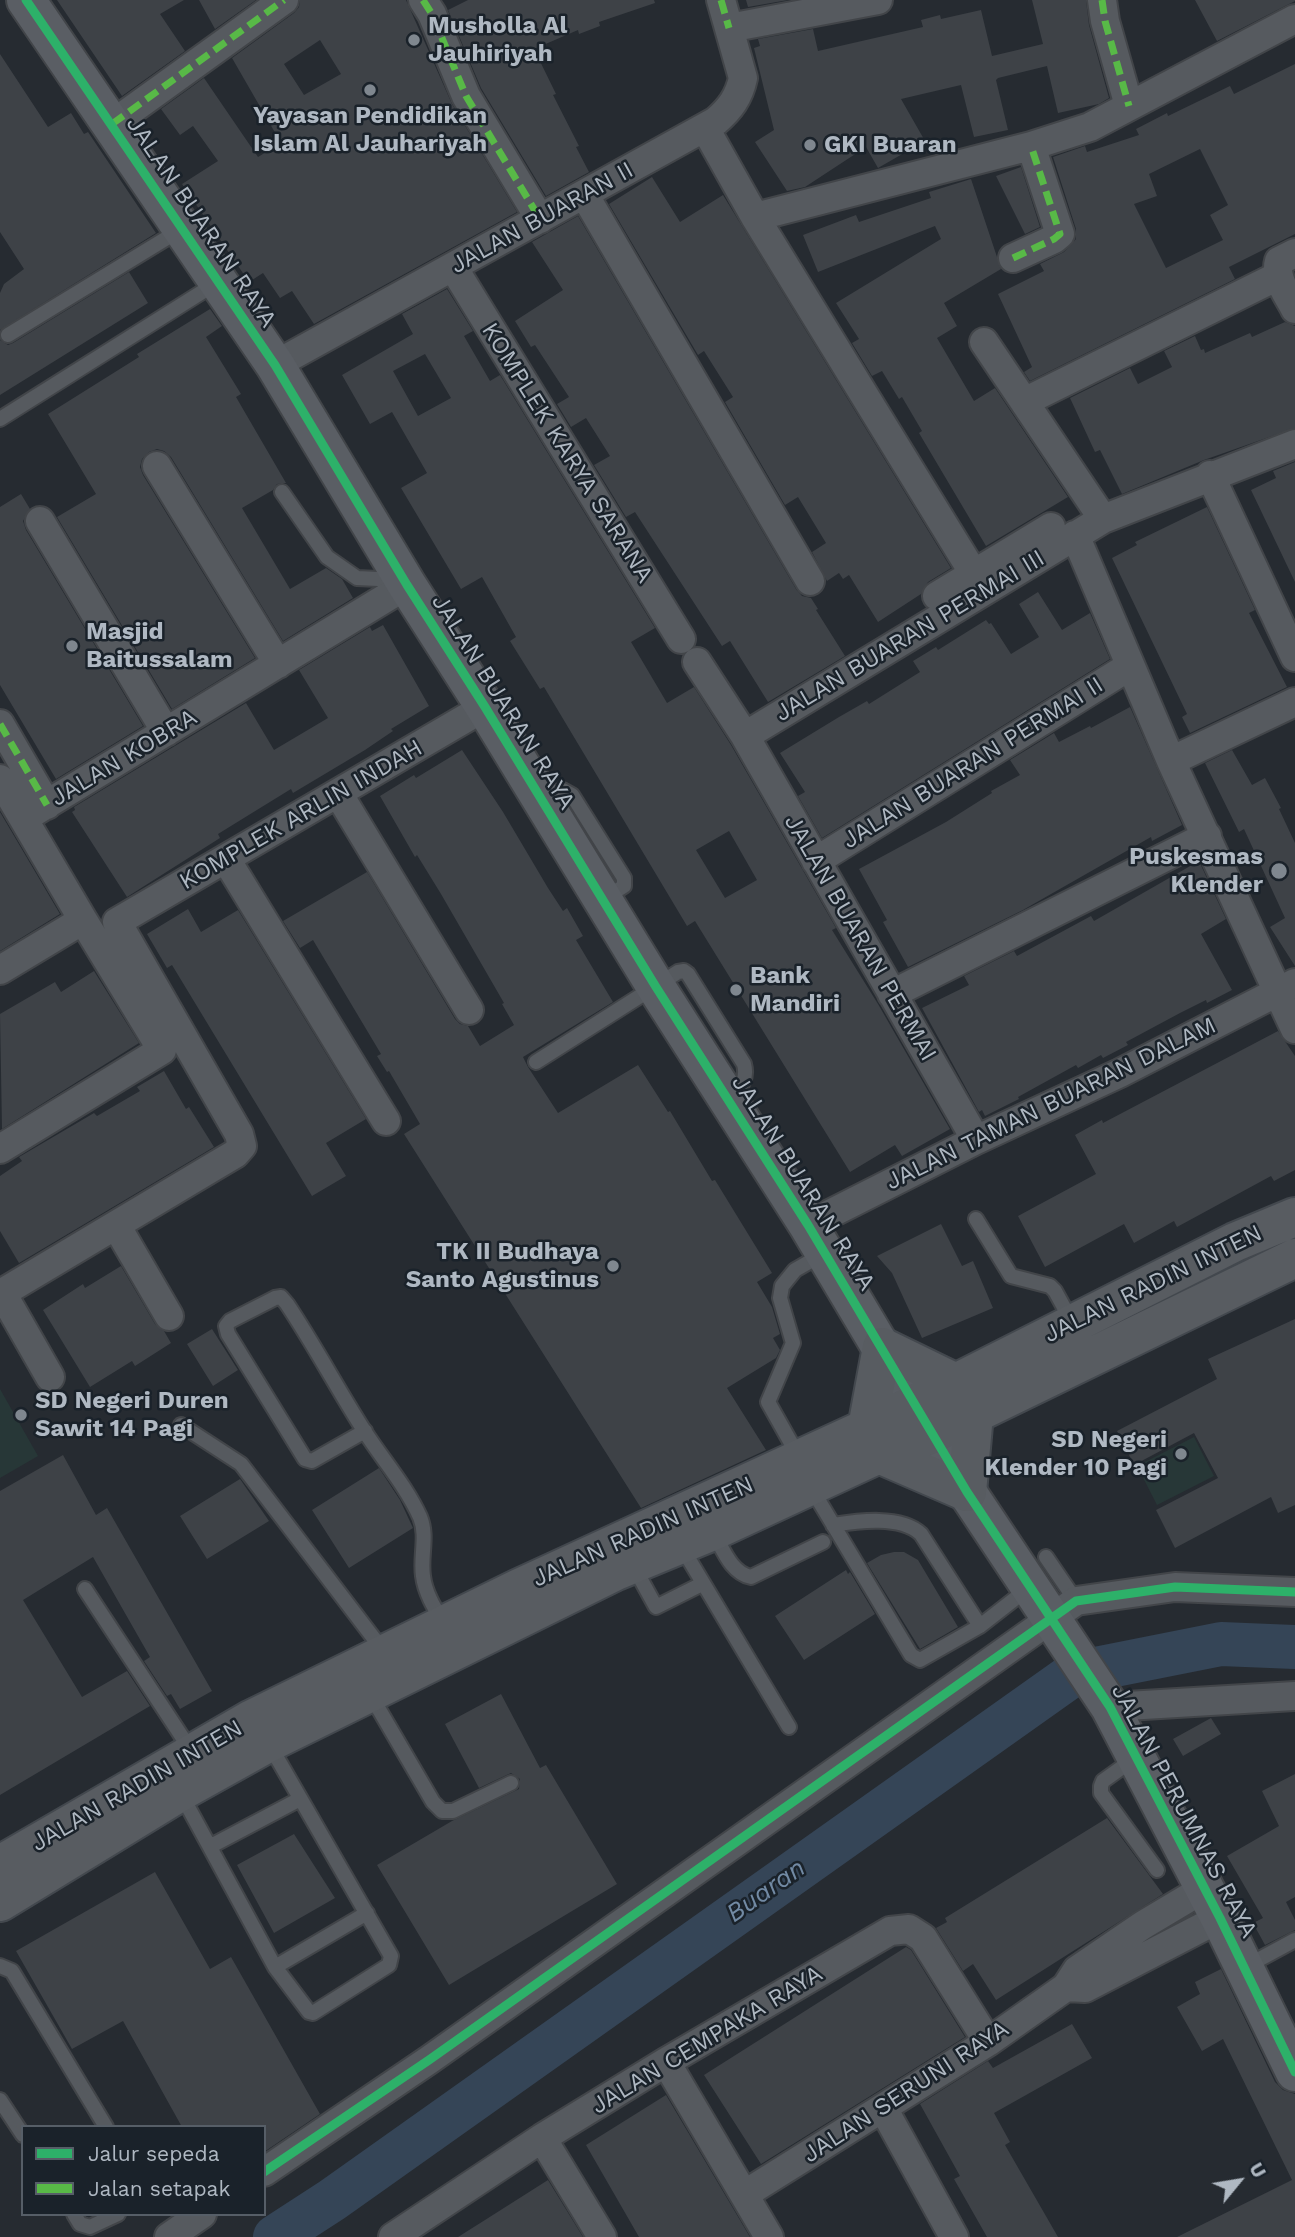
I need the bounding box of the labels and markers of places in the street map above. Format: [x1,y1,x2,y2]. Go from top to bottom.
place label: Musholla Al Jauhiriyah [428,12,567,68]
marker: Musholla Al Jauhiriyah [406,32,422,48]
marker: Yayasan Pendidikan Islam Al Jauhariyah [362,82,378,98]
place label: Yayasan Pendidikan Islam Al Jauhariyah [253,102,487,158]
place label: GKI Buaran [824,131,957,159]
marker: GKI Buaran [802,137,818,153]
place label: Masjid Baitussalam [86,618,233,674]
marker: Masjid Baitussalam [64,638,80,654]
place label: Puskesmas Klender [1129,843,1263,899]
marker: Puskesmas Klender [1269,861,1289,881]
place label: Bank Mandiri [750,962,840,1018]
marker: Bank Mandiri [728,982,744,998]
place label: TK II Budhaya Santo Agustinus [406,1238,599,1294]
marker: TK II Budhaya Santo Agustinus [605,1258,621,1274]
place label: SD Negeri Duren Sawit 14 Pagi [35,1387,229,1443]
marker: SD Negeri Duren Sawit 14 Pagi [13,1407,29,1423]
place label: SD Negeri Klender 10 Pagi [984,1426,1167,1482]
marker: SD Negeri Klender 10 Pagi [1173,1446,1189,1462]

